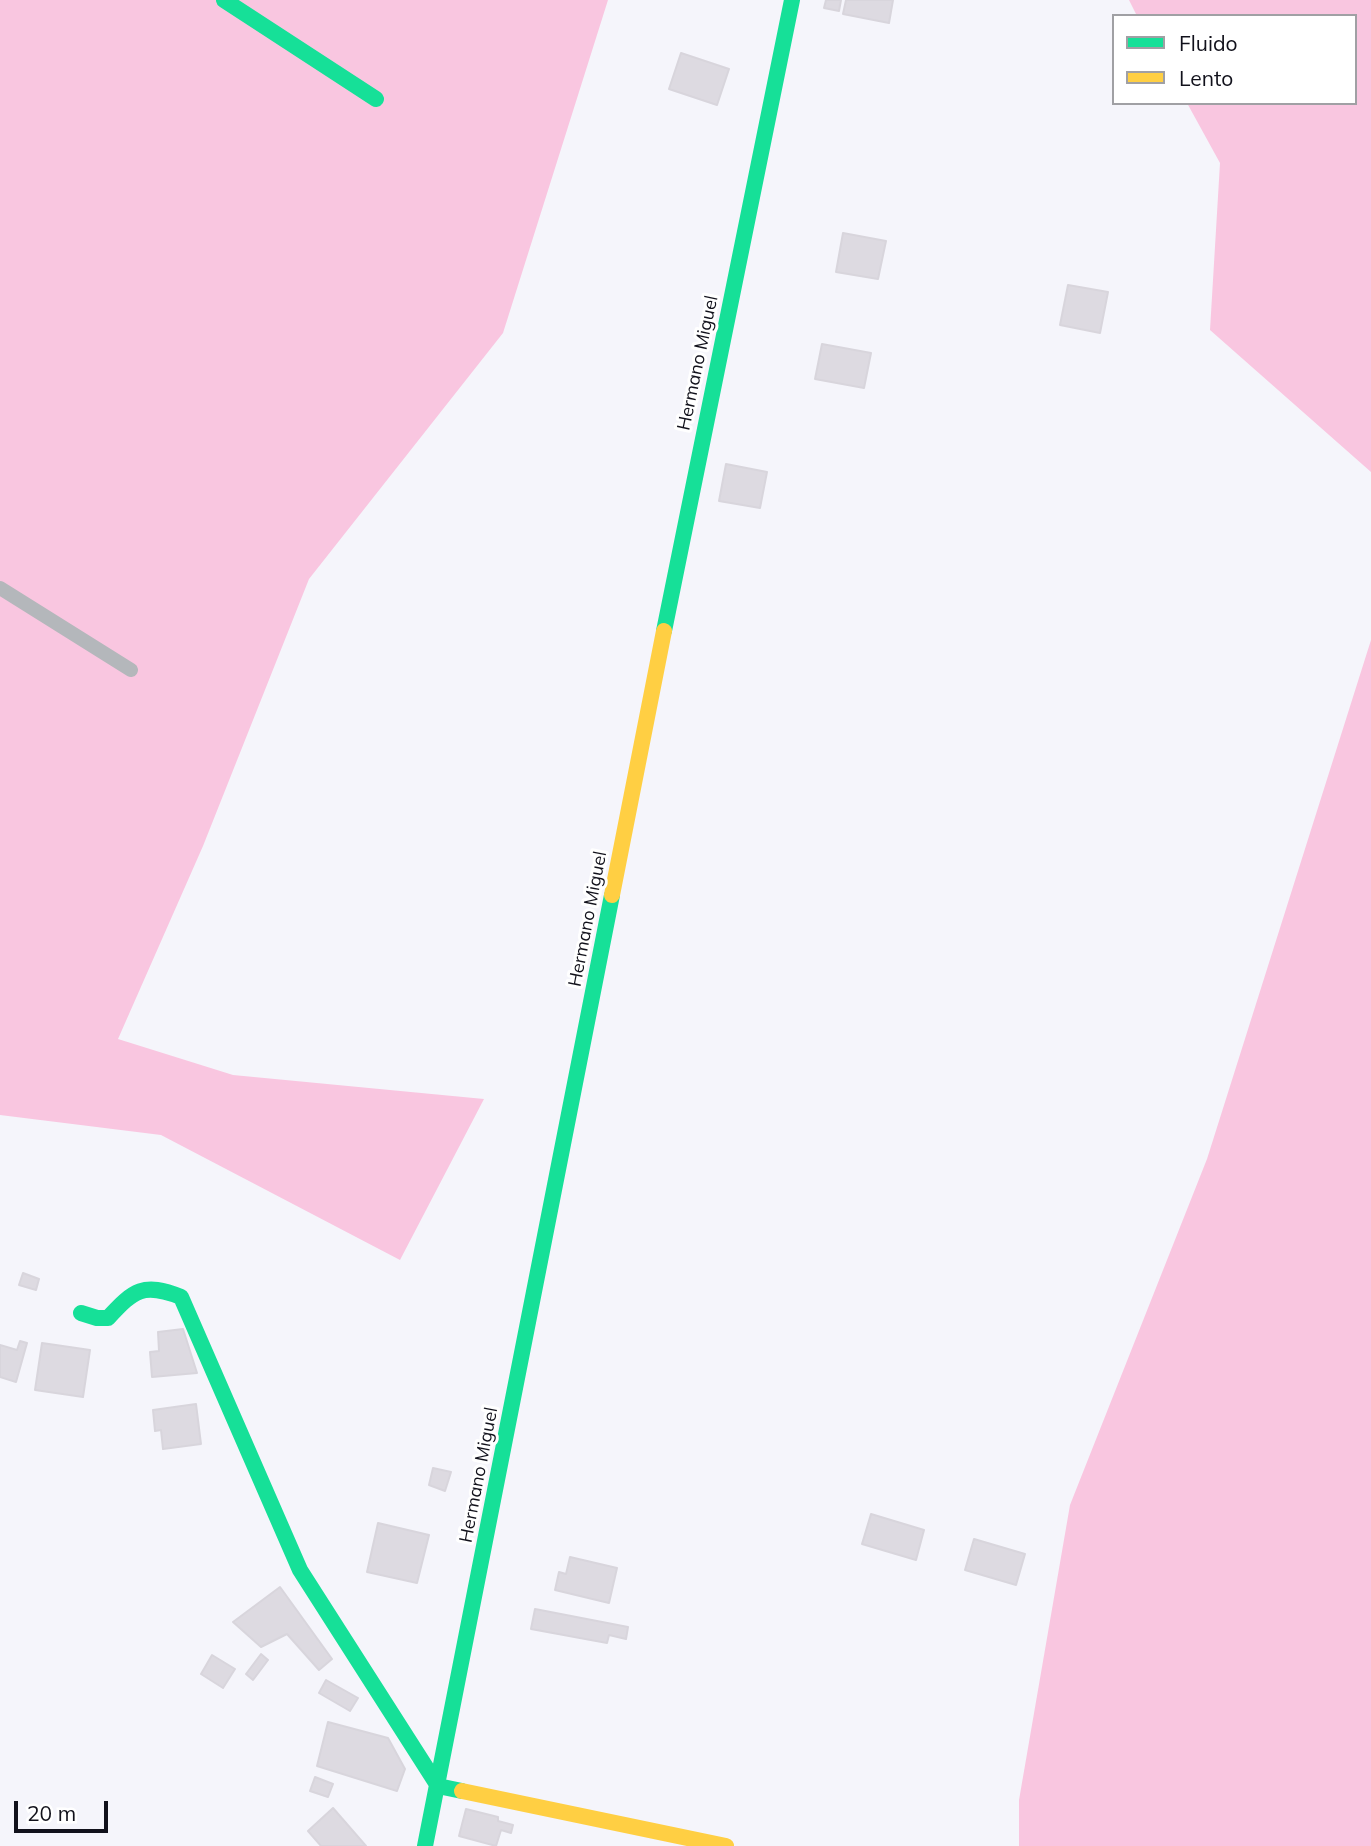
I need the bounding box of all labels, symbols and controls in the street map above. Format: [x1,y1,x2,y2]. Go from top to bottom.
legend [1112,14,1357,105]
text: Fluido [1179,30,1238,56]
text: Lento [1179,65,1233,91]
street label: Hermano Miguel [673,294,723,432]
street label: Hermano Miguel [564,850,612,988]
street label: Hermano Miguel [455,1406,503,1544]
scale bar [18,1786,112,1830]
text: 20 m [27,1800,76,1826]

